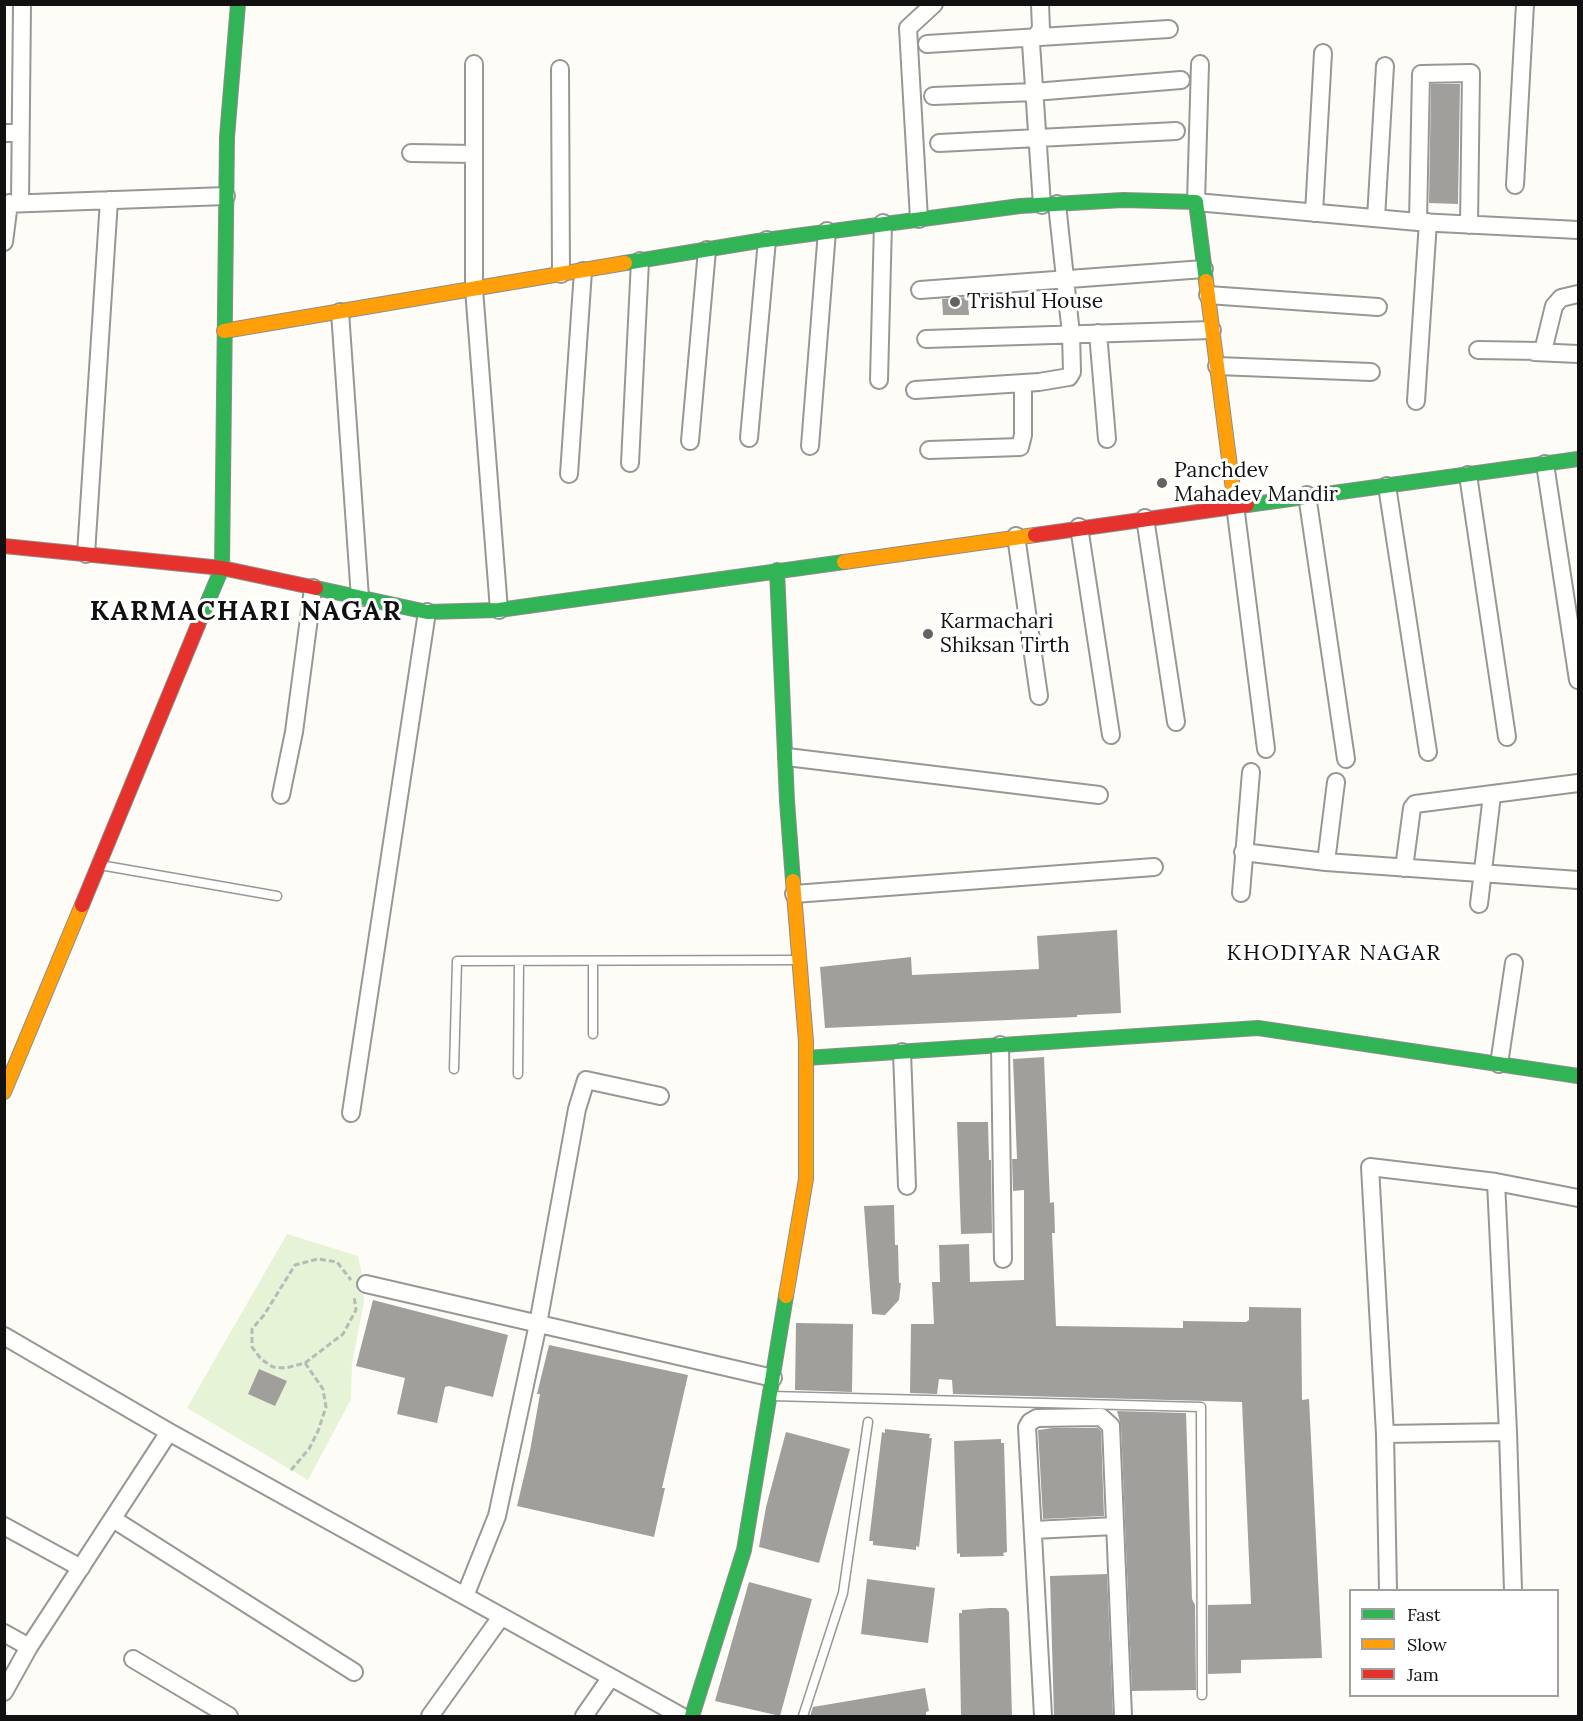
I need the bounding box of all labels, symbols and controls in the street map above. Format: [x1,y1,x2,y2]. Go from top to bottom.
place label: Trishul House [967,289,1103,315]
marker: Trishul House [948,295,962,309]
place label: Panchdev Mahadev Mandir [1174,458,1338,508]
marker: Panchdev Mahadev Mandir [1155,476,1169,490]
district label: KARMACHARI NAGAR [90,596,402,628]
place label: Karmachari Shiksan Tirth [940,609,1070,659]
marker: Karmachari Shiksan Tirth [921,627,935,641]
district label: KHODIYAR NAGAR [1226,941,1442,967]
legend [1349,1589,1559,1697]
text: Fast [1407,1603,1441,1626]
text: Slow [1407,1633,1447,1656]
text: Jam [1407,1663,1439,1686]

